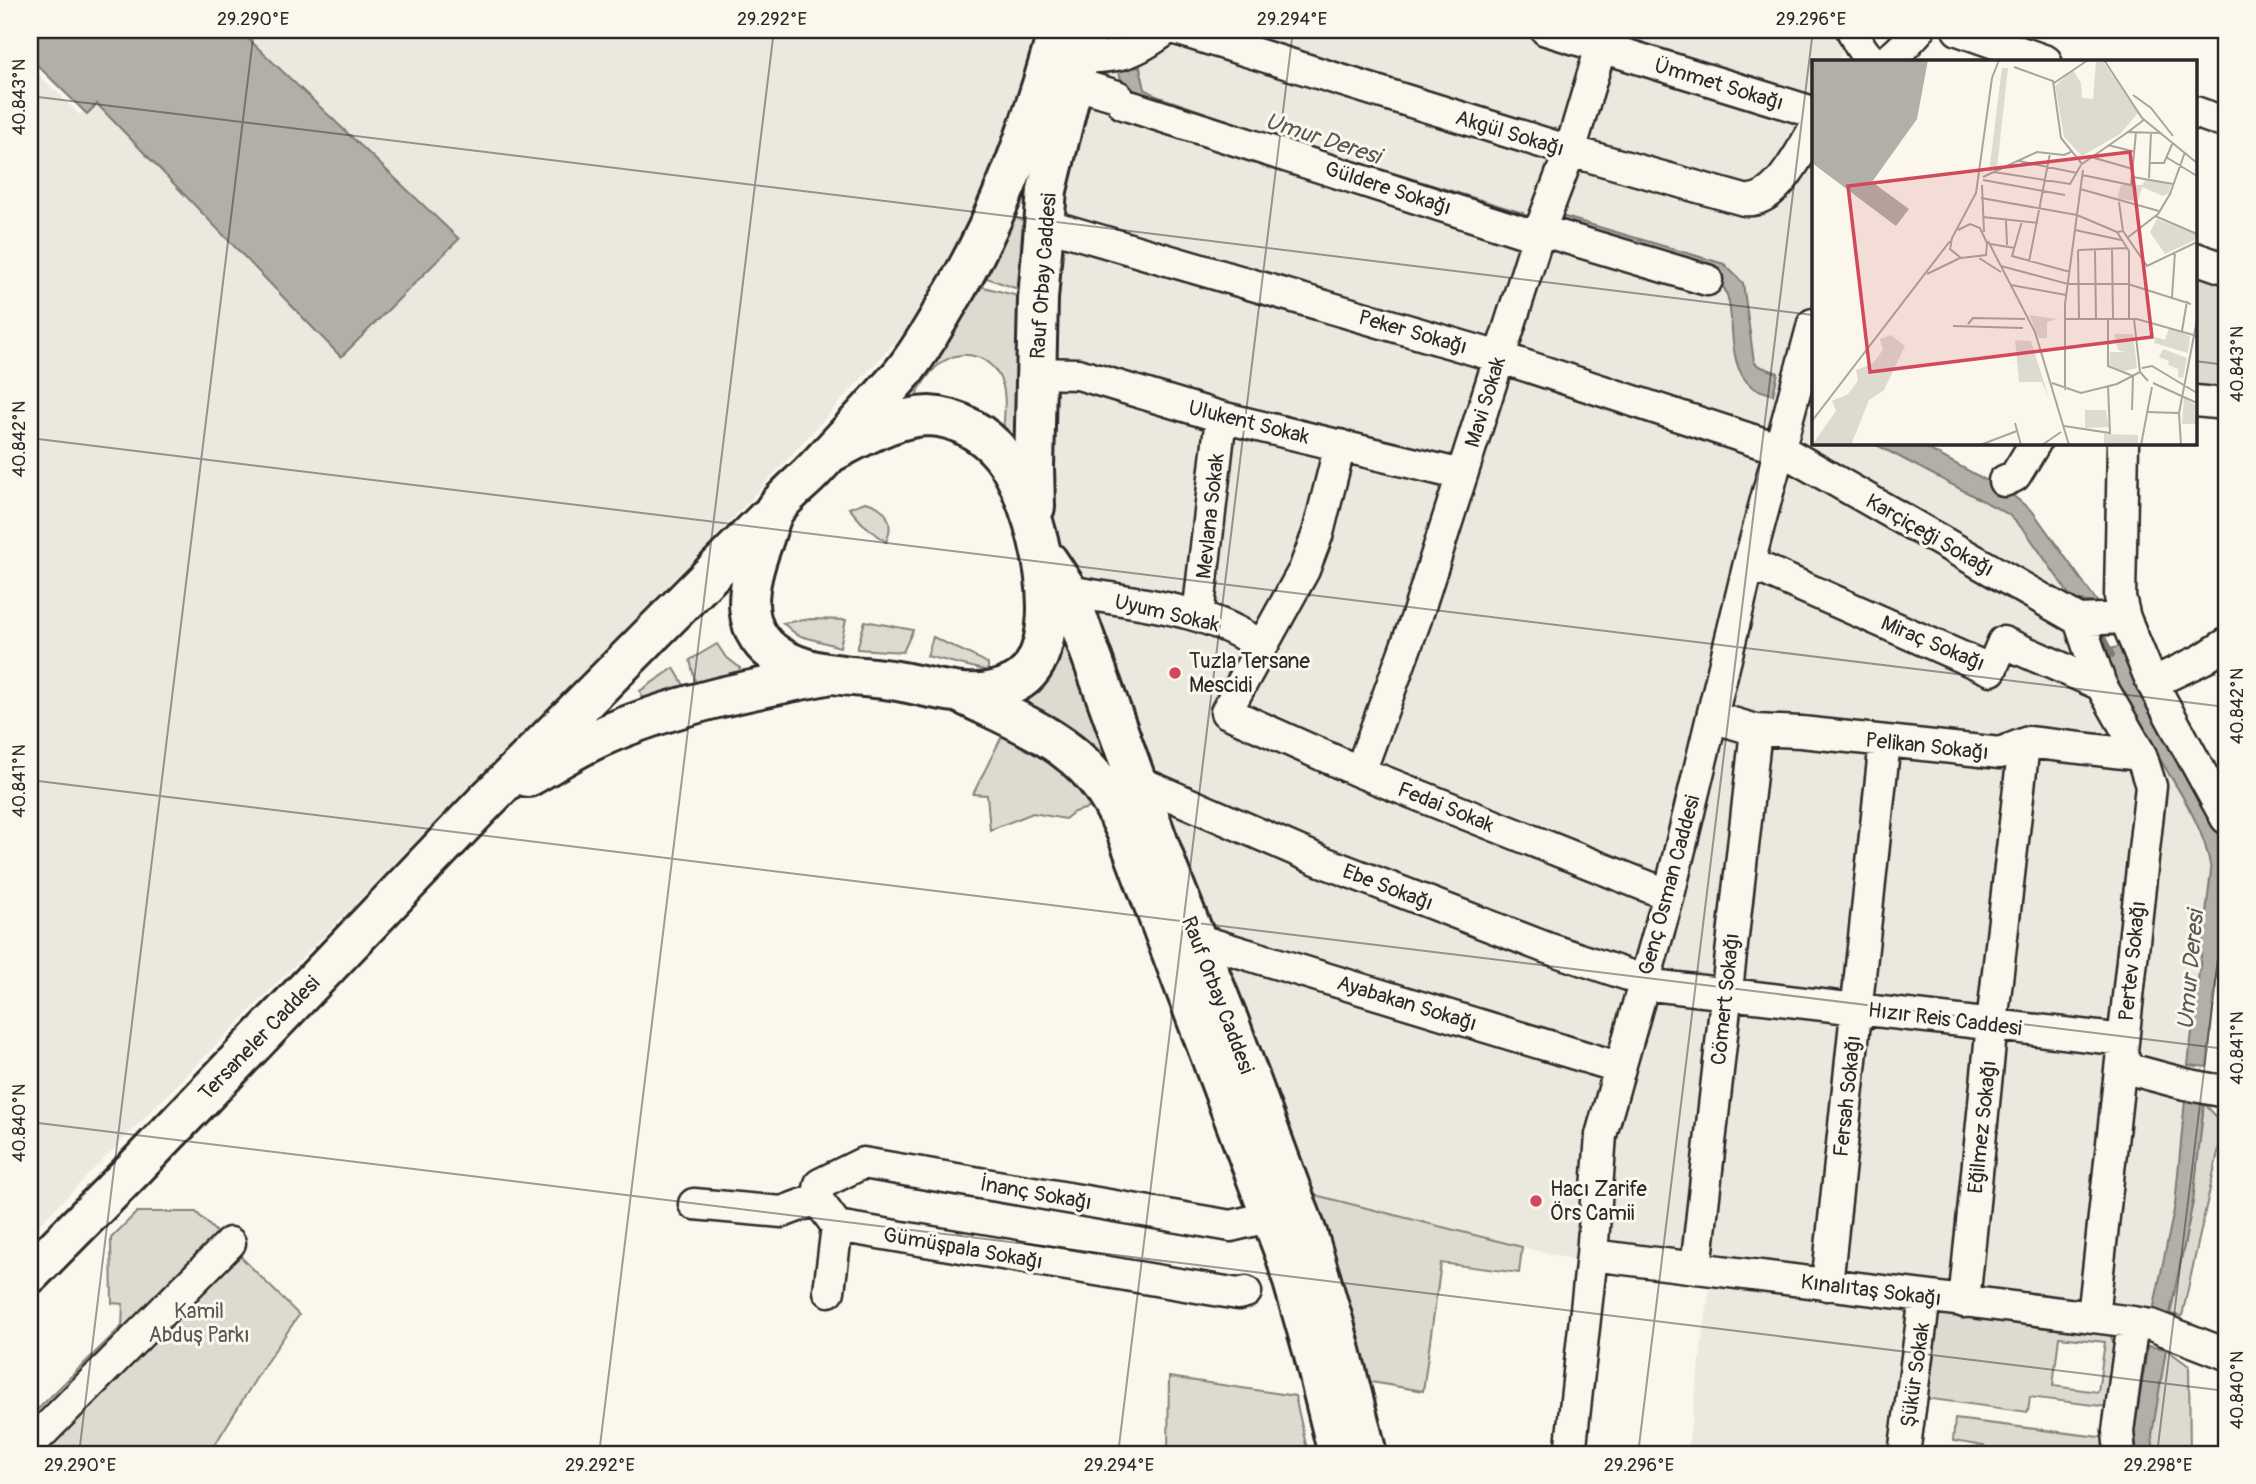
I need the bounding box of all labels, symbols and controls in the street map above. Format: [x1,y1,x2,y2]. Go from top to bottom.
text: 29.290°E [217,8,289,31]
text: 29.292°E [737,8,807,31]
text: 29.294°E [1257,8,1327,31]
text: 29.296°E [1776,8,1846,31]
street label: Ümmet Sokağı [1651,52,1787,117]
text: 40.843°N [8,59,31,135]
inset map [1812,60,2196,444]
street label: Akgül Sokağı [1452,104,1567,163]
water label: Umur Deresi [1261,106,1388,172]
street label: Güldere Sokağı [1321,155,1454,222]
street label: Rauf Orbay Caddesi [1024,192,1063,360]
street label: Peker Sokağı [1355,304,1470,361]
text: 40.843°N [2226,326,2249,402]
street label: Mavi Sokak [1459,353,1512,451]
street label: Ulukent Sokak [1186,394,1312,451]
text: 40.842°N [8,401,31,477]
street label: Mevlana Sokak [1190,452,1231,580]
street label: Karçiçeği Sokağı [1861,488,1999,583]
street label: Uyum Sokak [1112,588,1222,639]
street label: Miraç Sokağı [1877,609,1989,677]
place label: Tuzla Tersane Mescidi [1189,648,1311,699]
marker: Tuzla Tersane Mescidi [1167,665,1183,681]
text: 40.842°N [2226,668,2249,744]
street label: Pelikan Sokağı [1864,727,1990,766]
text: 40.841°N [8,744,31,818]
street label: Fedai Sokak [1394,776,1498,839]
street label: Genç Osman Caddesi [1632,792,1707,978]
street label: Ebe Sokağı [1339,858,1437,917]
street label: Pertev Sokağı [2113,899,2152,1023]
water label: Umur Deresi [2171,905,2210,1031]
street label: Rauf Orbay Caddesi [1175,913,1260,1078]
street label: Cömert Sokağı [1705,932,1746,1066]
street label: Ayabakan Sokağı [1334,969,1480,1038]
street label: Tersaneler Caddesi [193,970,326,1106]
street label: Hızır Reis Caddesi [1866,997,2024,1042]
text: 40.841°N [2226,1011,2249,1085]
street label: Fersah Sokağı [1828,1034,1867,1158]
street label: Eğilmez Sokağı [1962,1059,2003,1195]
text: 40.840°N [8,1084,31,1162]
street label: İnanç Sokağı [978,1170,1094,1217]
place label: Hacı Zarife Örs Camii [1550,1176,1648,1227]
marker: Hacı Zarife Örs Camii [1528,1193,1544,1209]
street label: Gümüşpala Sokağı [881,1221,1045,1276]
street label: Kınalıtaş Sokağı [1799,1268,1943,1313]
park label: Kamil Abduş Parkı [148,1298,250,1349]
street label: Şükür Sokak [1895,1321,1936,1429]
text: 40.840°N [2226,1351,2249,1429]
text: 29.290°E [44,1454,116,1477]
text: 29.292°E [565,1454,635,1477]
text: 29.294°E [1084,1454,1154,1477]
text: 29.296°E [1604,1454,1674,1477]
text: 29.298°E [2124,1454,2192,1477]

